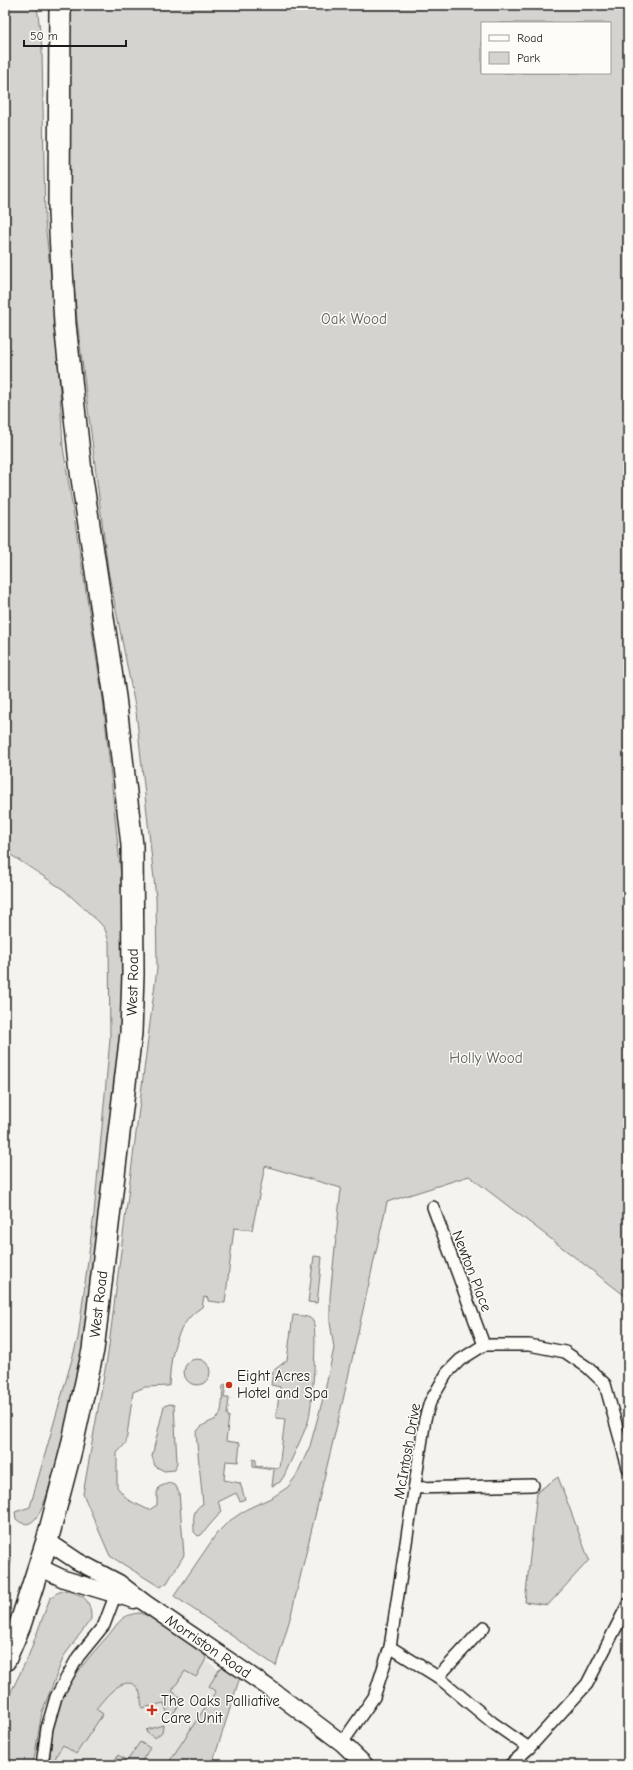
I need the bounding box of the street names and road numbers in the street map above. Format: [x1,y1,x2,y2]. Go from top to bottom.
street label: West Road [123,948,142,1016]
street label: Newton Place [448,1228,496,1315]
street label: West Road [86,1270,111,1339]
street label: McIntosh Drive [390,1401,424,1500]
street label: Morriston Road [162,1611,254,1682]

